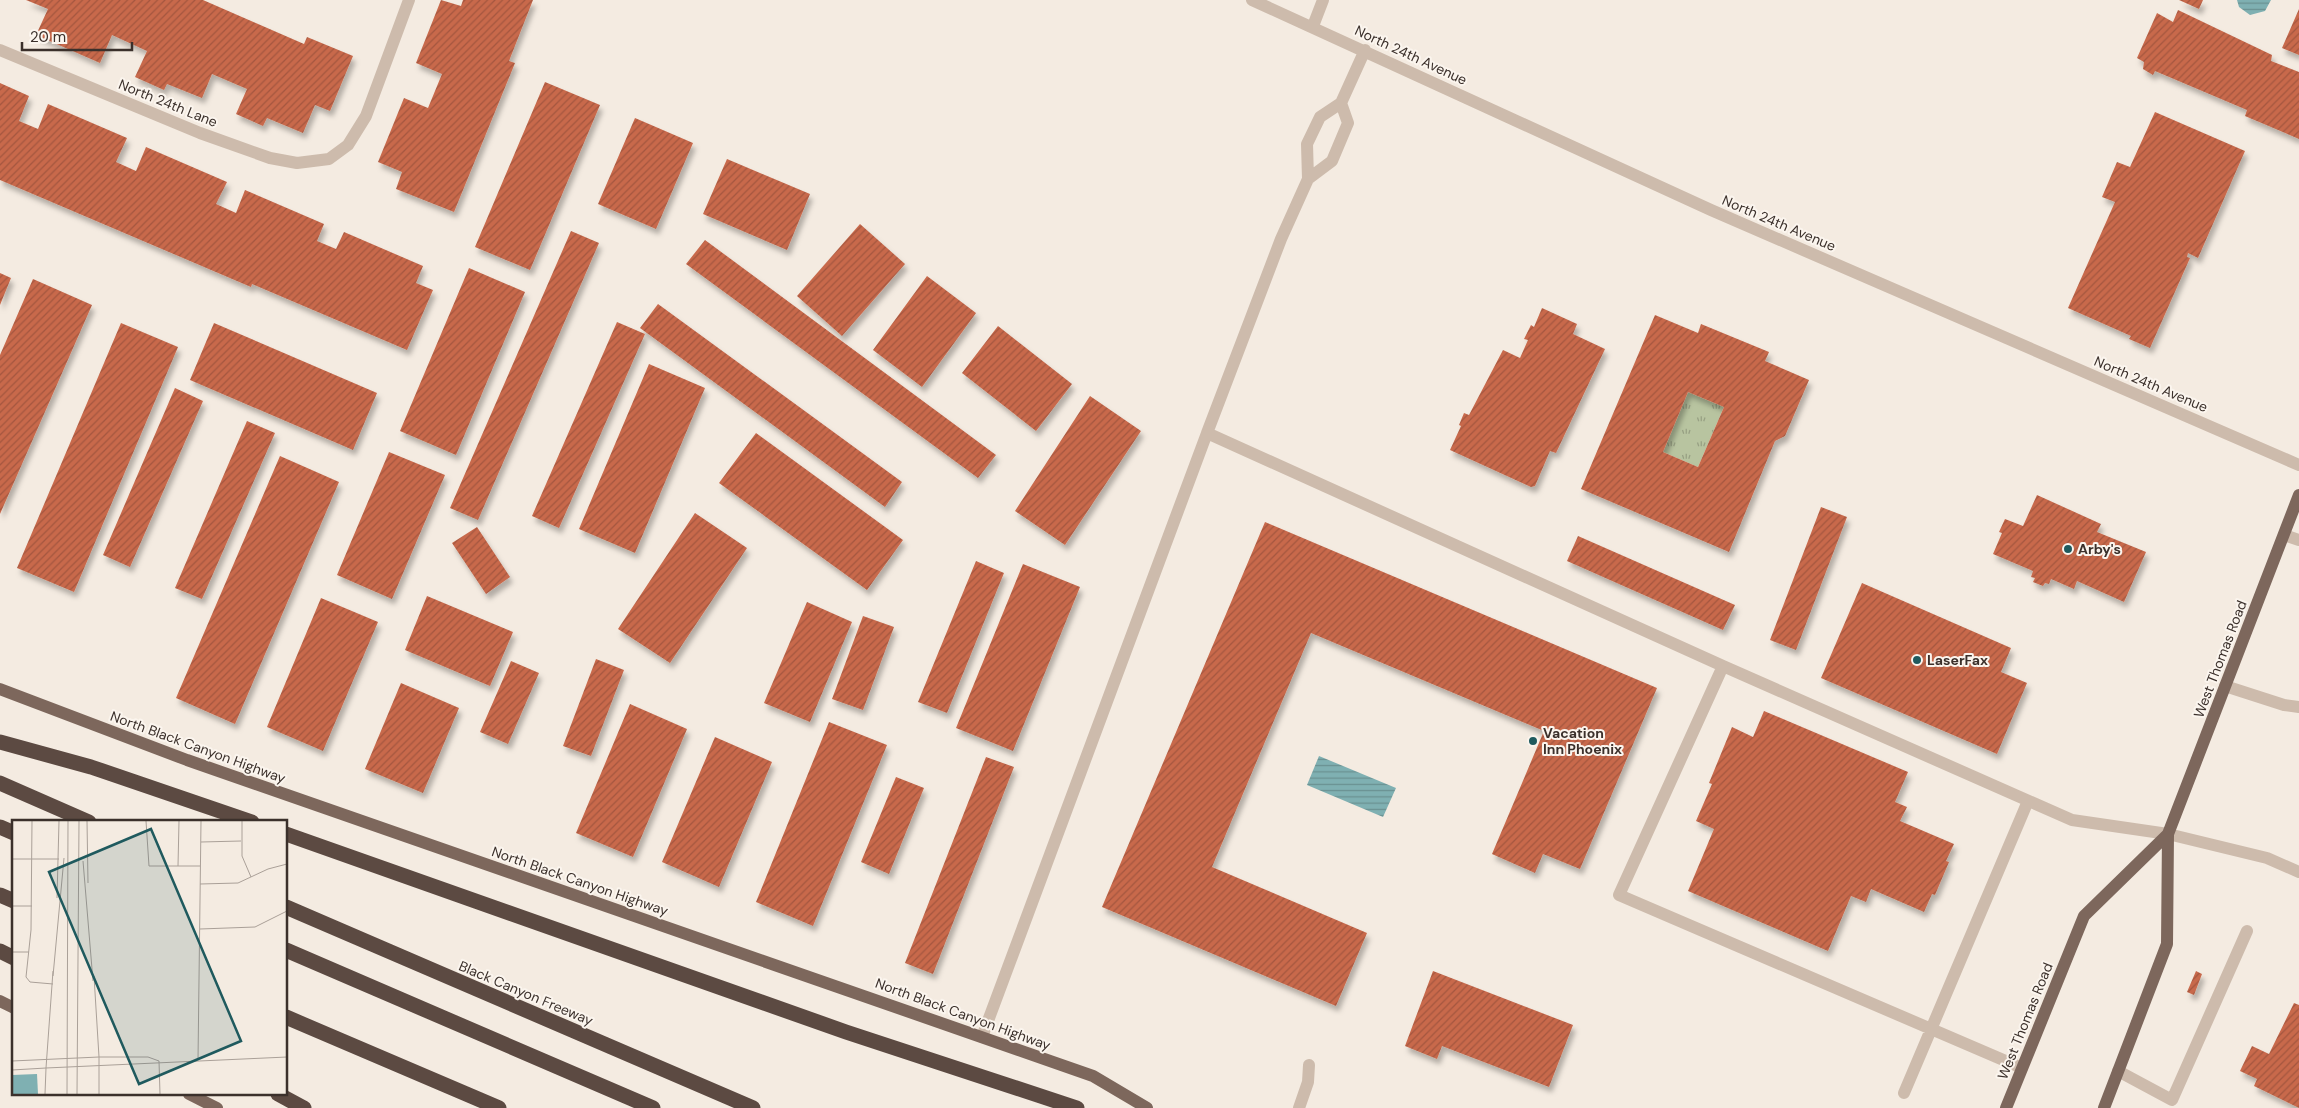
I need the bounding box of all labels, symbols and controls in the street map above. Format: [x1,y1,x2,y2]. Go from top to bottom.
scale bar [22,20,132,52]
street label: North 24th Avenue [1352,21,1470,89]
text: 20 m [30,27,66,47]
street label: North 24th Lane [116,75,220,131]
street label: North 24th Avenue [1720,191,1839,255]
street label: North 24th Avenue [2092,352,2211,416]
place label: Arby's [2078,540,2121,558]
marker: Arby's [2062,543,2074,555]
street label: West Thomas Road [2189,598,2251,720]
place label: LaserFax [1927,651,1988,669]
marker: LaserFax [1911,654,1923,666]
street label: North Black Canyon Highway [108,707,288,787]
place label: Vacation Inn Phoenix [1543,724,1622,758]
marker: Vacation Inn Phoenix [1527,735,1539,747]
inset map [12,820,288,1096]
street label: North Black Canyon Highway [489,842,671,920]
street label: Black Canyon Freeway [456,957,596,1030]
street label: West Thomas Road [1993,960,2057,1082]
street label: North Black Canyon Highway [873,974,1053,1054]

